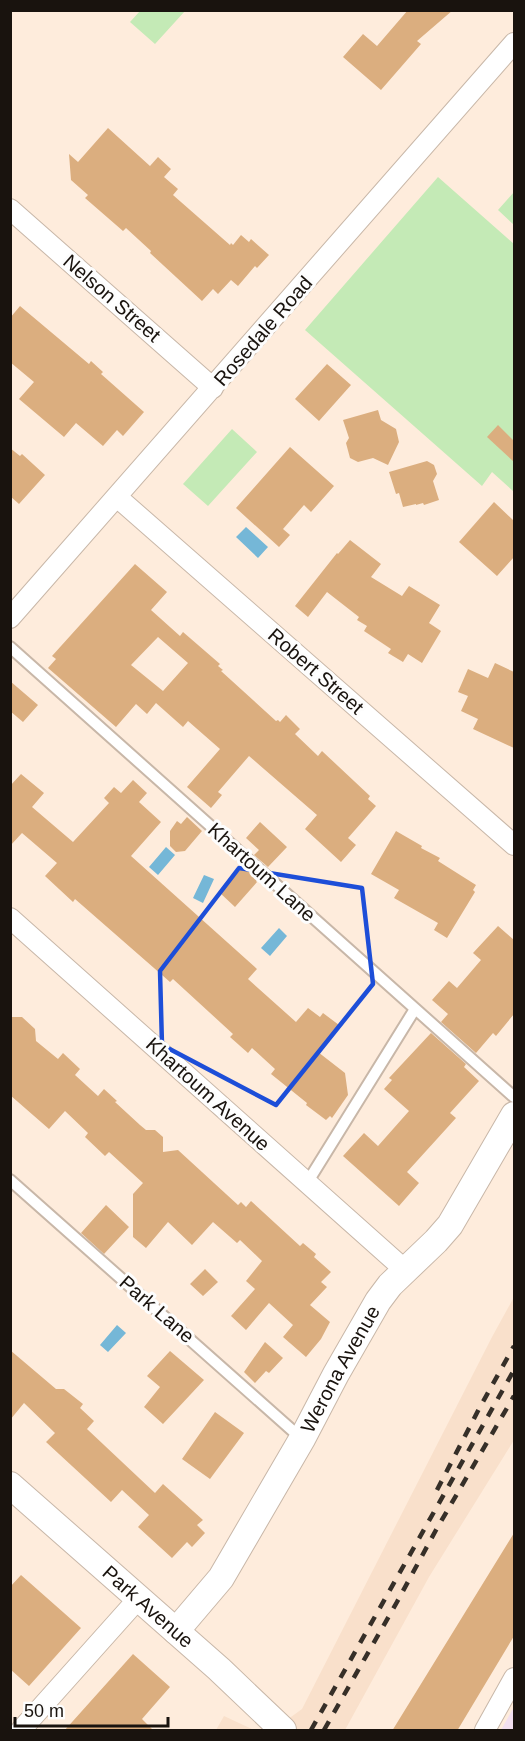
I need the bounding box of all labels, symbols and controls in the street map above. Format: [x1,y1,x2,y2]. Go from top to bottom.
street label: Nelson Street [59,250,165,346]
street label: Rosedale Road [209,272,317,390]
street label: Robert Street [264,624,368,719]
street label: Khartoum Lane [204,818,320,926]
street label: Khartoum Avenue [142,1033,274,1155]
street label: Park Lane [115,1271,199,1347]
street label: Werona Avenue [296,1302,384,1436]
street label: Park Avenue [98,1561,198,1652]
scale bar [15,1690,168,1728]
text: 50 m [24,1701,64,1721]

